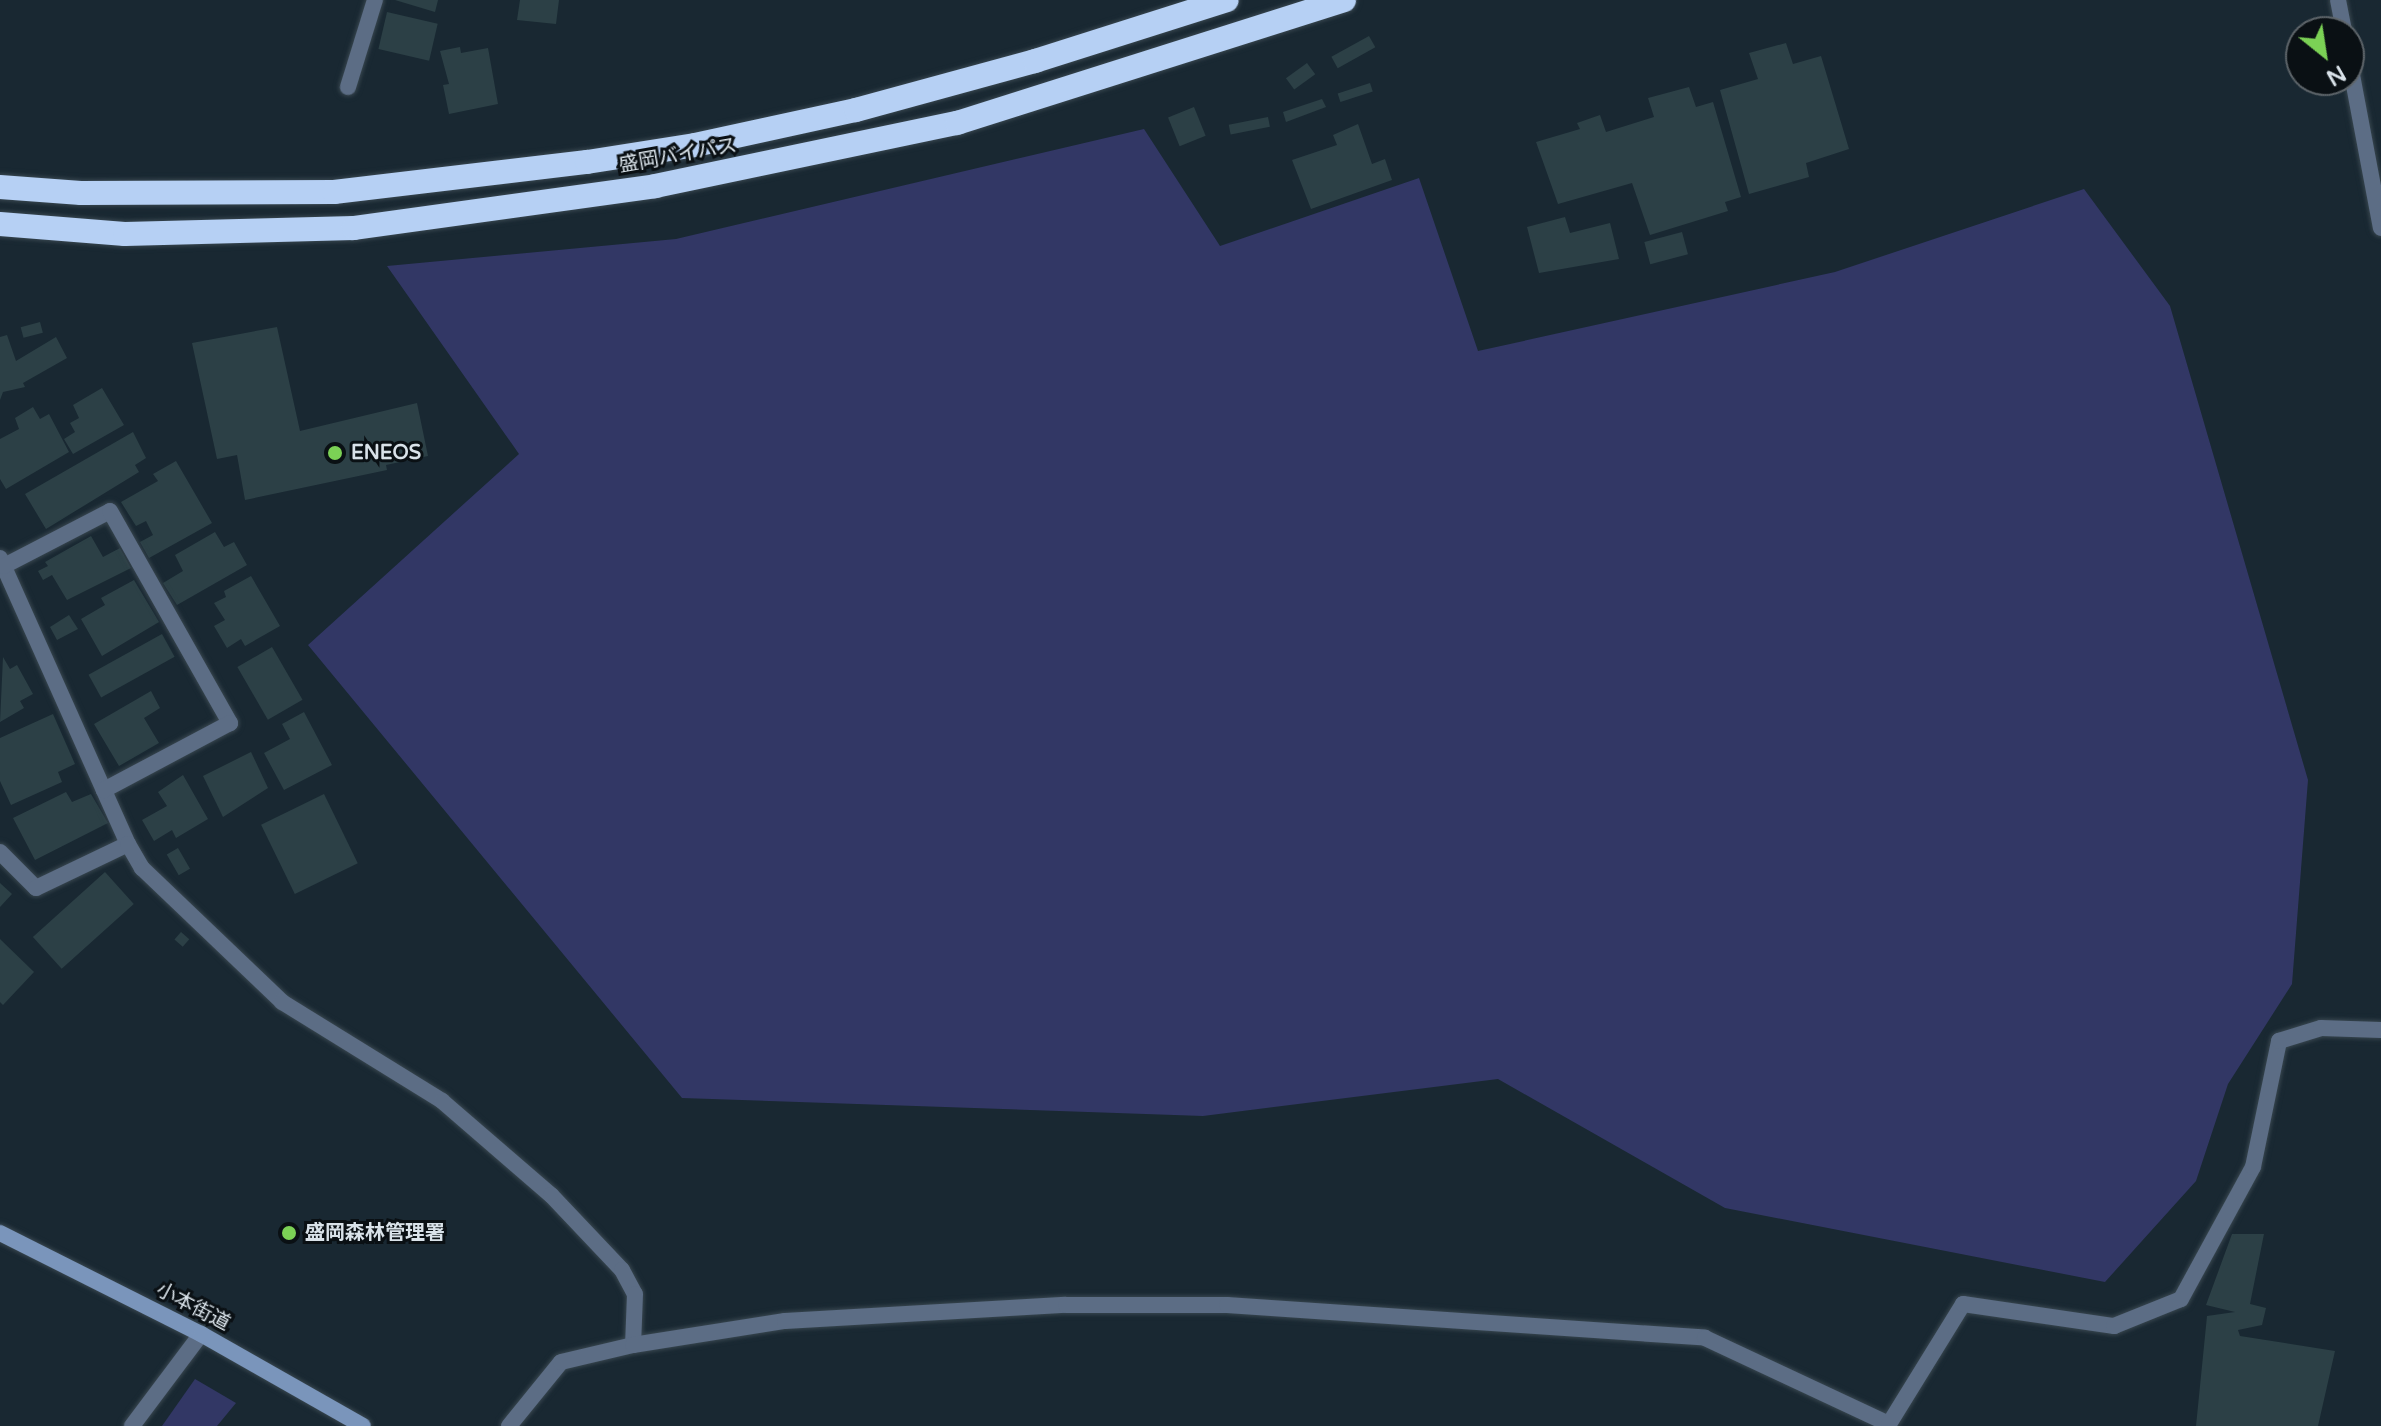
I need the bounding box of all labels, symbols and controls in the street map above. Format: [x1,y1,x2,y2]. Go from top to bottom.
north arrow [2285,16,2365,96]
text: N [2322,59,2350,91]
street label: 盛岡バイパス [617,134,739,178]
place label: ENEOS [351,441,421,465]
marker: ENEOS [326,444,344,462]
place label: 盛岡森林管理署 [305,1221,445,1245]
marker: 盛岡森林管理署 [280,1224,298,1242]
street label: 小本街道 [152,1278,234,1336]

